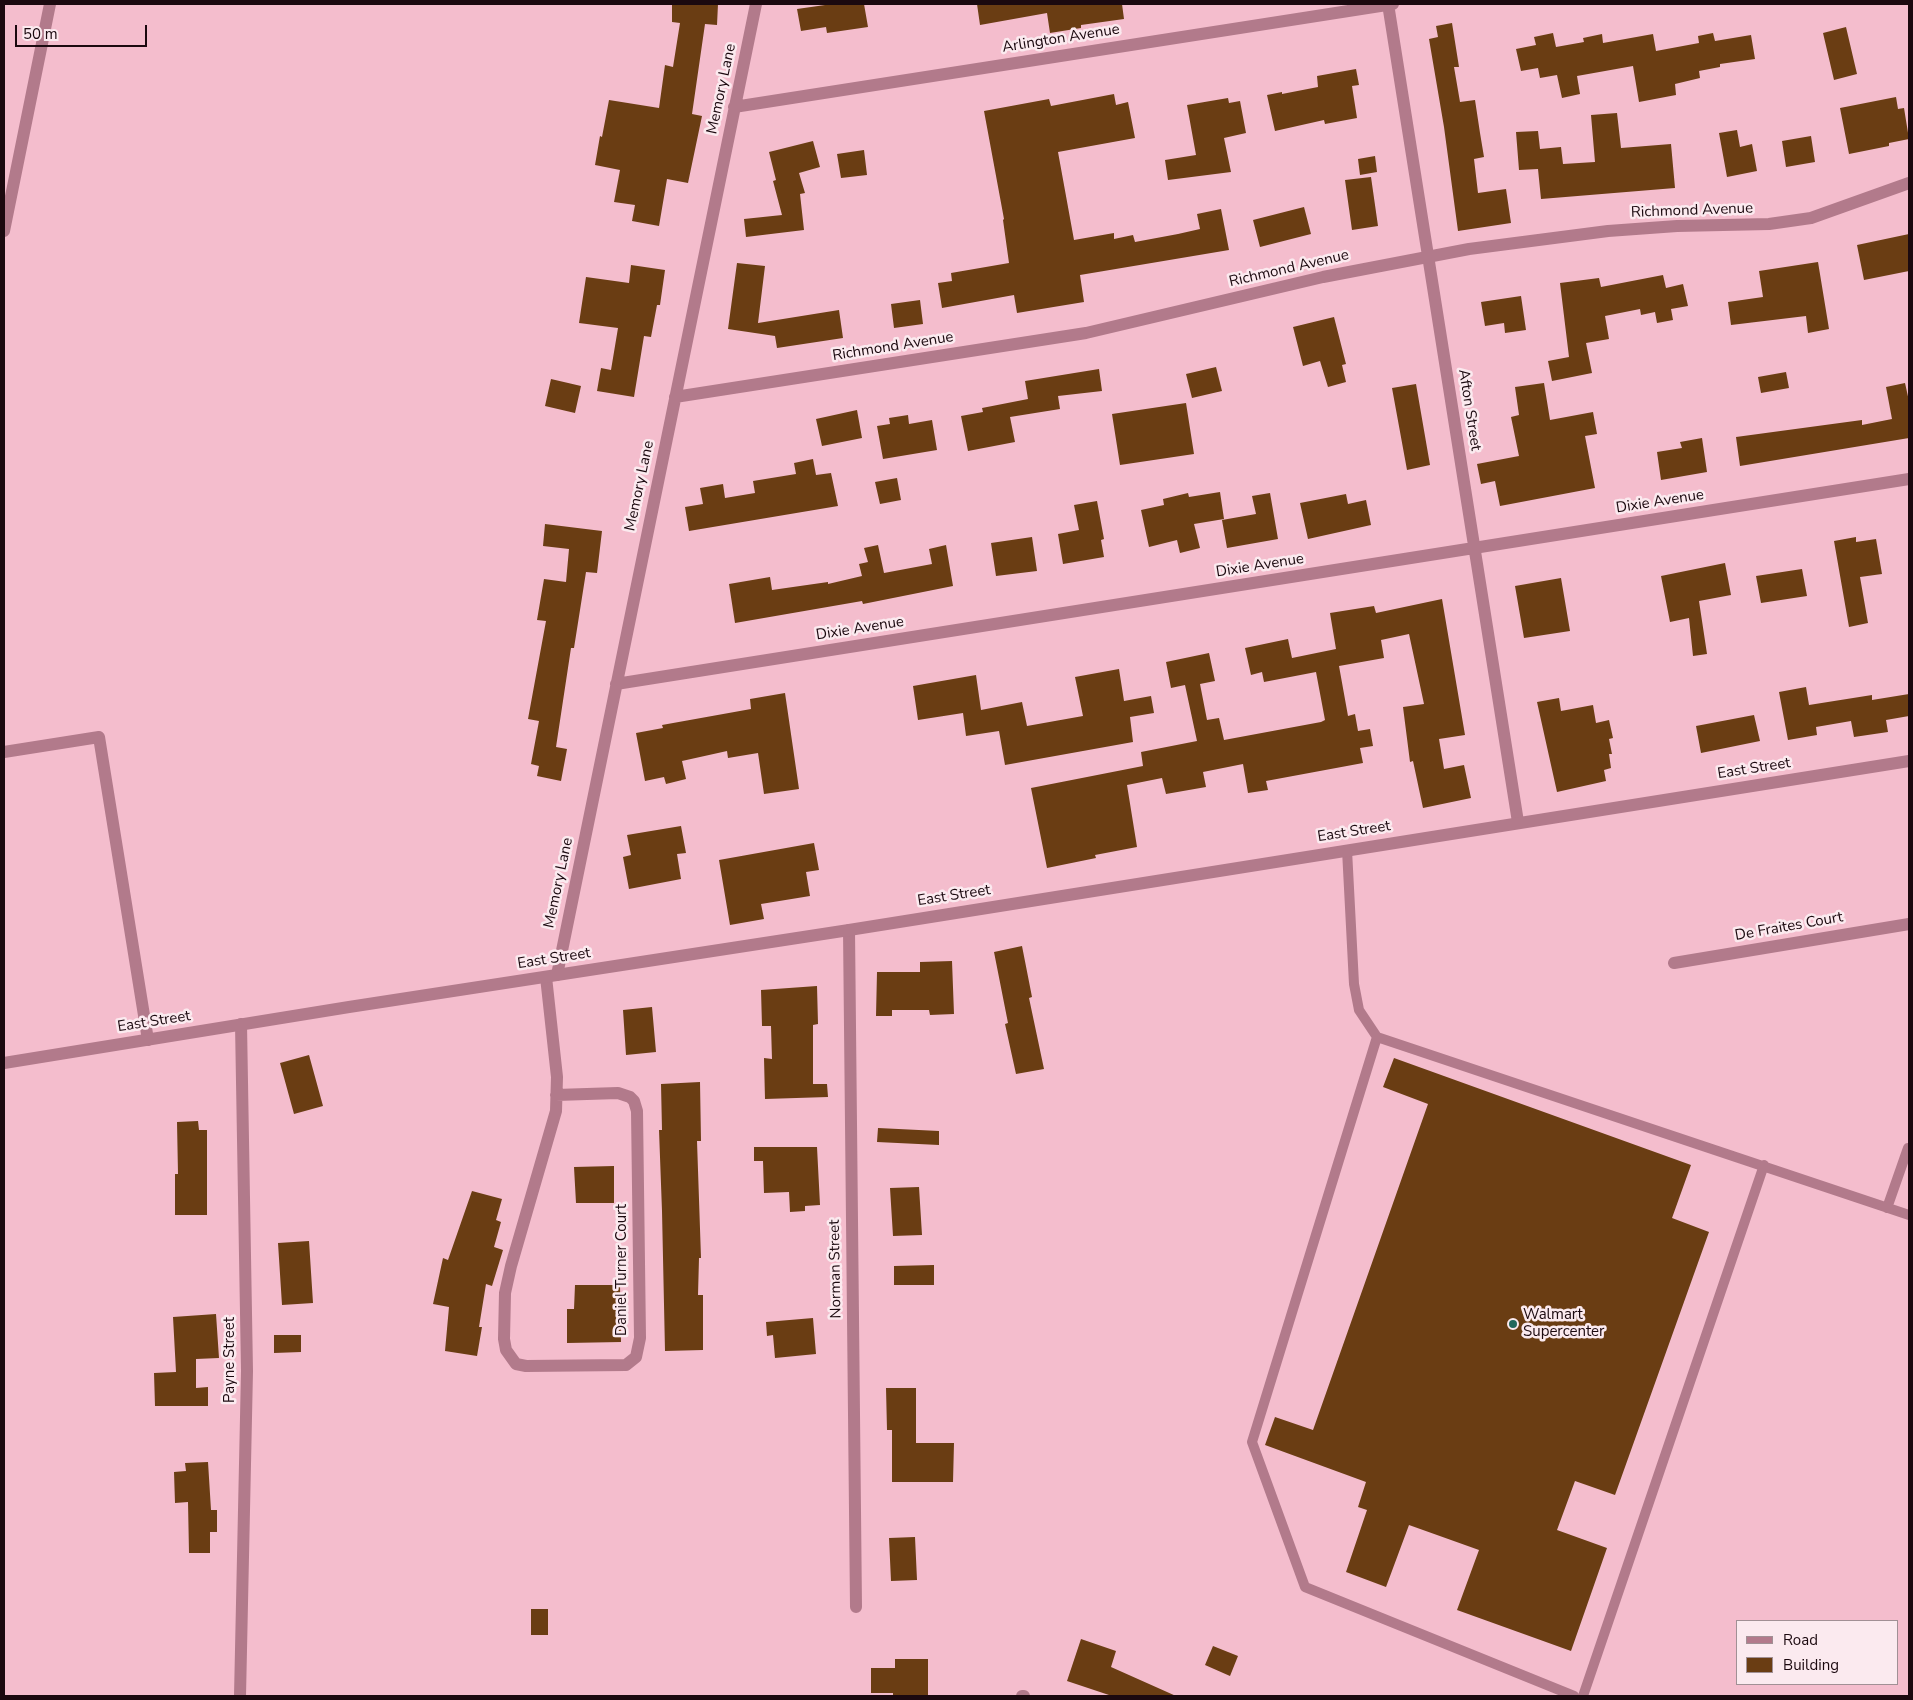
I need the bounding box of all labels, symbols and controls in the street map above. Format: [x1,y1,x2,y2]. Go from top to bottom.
scale bar [18,15,150,47]
street label: Arlington Avenue [1001,21,1121,57]
text: 50 m [23,24,58,44]
street label: Memory Lane [704,42,740,136]
street label: Richmond Avenue [1631,200,1753,222]
street label: Richmond Avenue [1227,246,1351,292]
street label: Richmond Avenue [831,329,955,365]
street label: Afton Street [1454,368,1484,452]
street label: Memory Lane [622,439,658,533]
street label: Dixie Avenue [1615,486,1705,518]
street label: Dixie Avenue [1215,550,1305,582]
street label: Dixie Avenue [815,613,905,645]
street label: East Street [1716,754,1792,784]
street label: East Street [1316,817,1392,847]
street label: Memory Lane [541,836,577,930]
street label: East Street [916,881,992,911]
street label: De Fraites Court [1734,909,1844,945]
street label: East Street [516,944,592,974]
street label: East Street [116,1007,192,1037]
street label: Daniel Turner Court [613,1204,631,1336]
street label: Norman Street [826,1219,846,1319]
place label: Walmart Supercenter [1523,1306,1604,1341]
street label: Payne Street [221,1317,239,1403]
marker: Walmart Supercenter [1507,1318,1519,1330]
legend [1736,1620,1898,1685]
text: Road [1783,1630,1818,1650]
text: Building [1783,1655,1839,1675]

